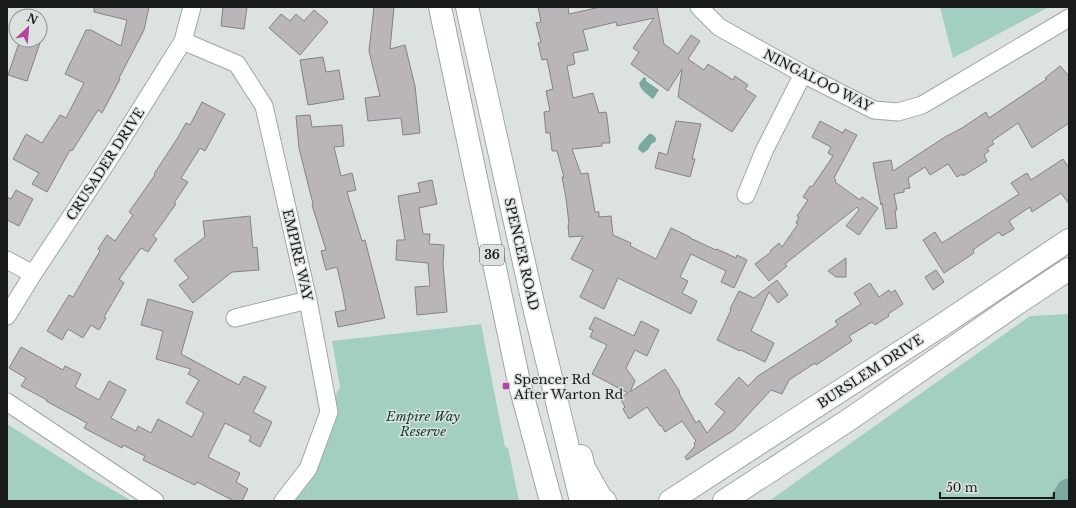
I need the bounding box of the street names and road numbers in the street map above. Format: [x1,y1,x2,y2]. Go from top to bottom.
street label: NINGALOO WAY [760,46,876,115]
street label: CRUSADER DRIVE [63,105,148,224]
street label: SPENCER ROAD [500,196,543,312]
street label: EMPIRE WAY [279,207,316,303]
road number: 36 [480,245,504,265]
street label: BURSLEM DRIVE [814,331,926,412]

